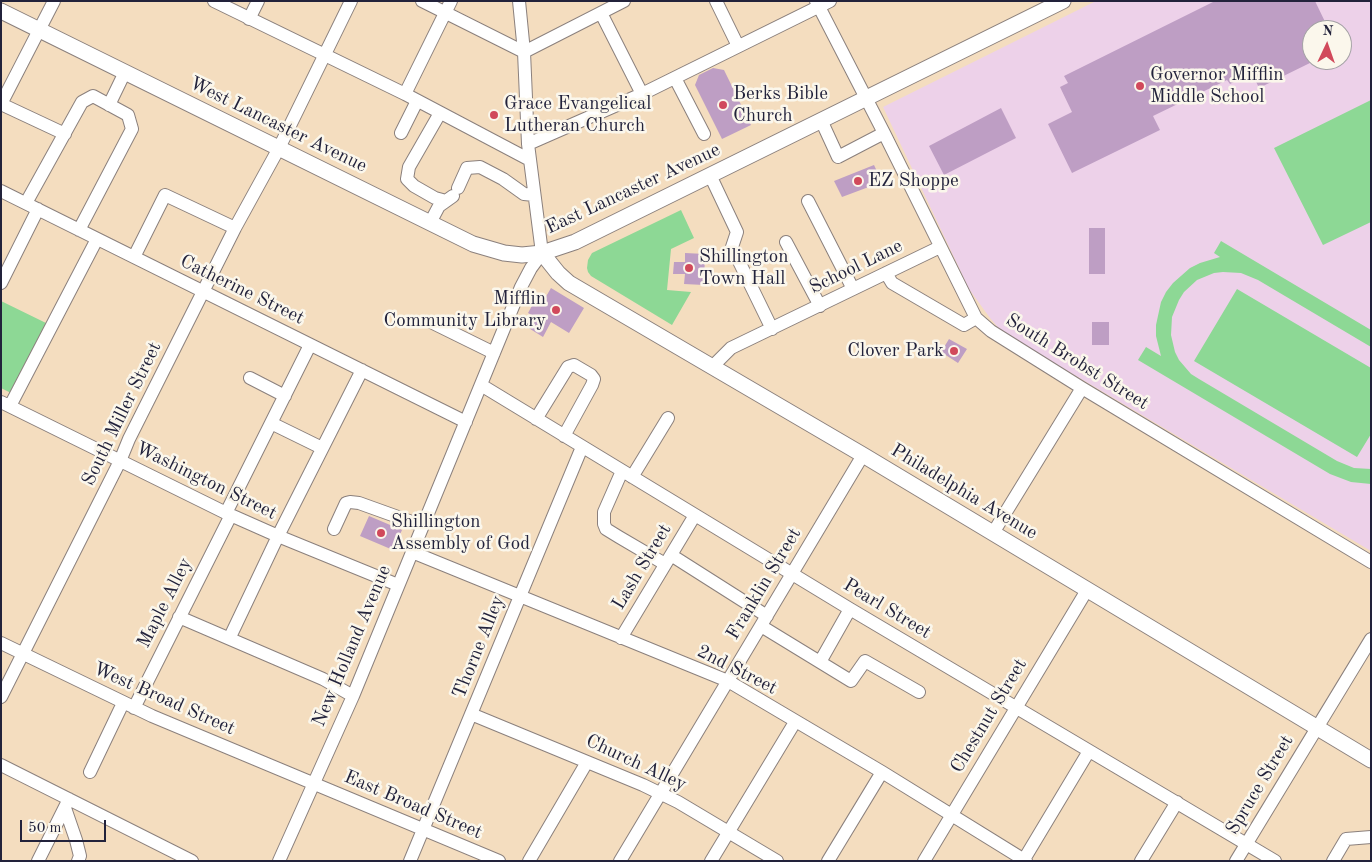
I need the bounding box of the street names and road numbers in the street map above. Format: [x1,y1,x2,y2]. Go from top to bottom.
street label: West Lancaster Avenue [186,72,370,178]
street label: East Lancaster Avenue [542,139,724,239]
street label: School Lane [806,235,906,299]
street label: Catherine Street [176,250,308,330]
street label: South Brobst Street [1001,309,1153,415]
street label: South Miller Street [77,338,167,490]
street label: Washington Street [132,437,280,525]
street label: Philadelphia Avenue [887,439,1041,545]
street label: Lash Street [607,520,677,614]
street label: Franklin Street [722,524,806,644]
street label: Maple Alley [133,554,197,652]
street label: New Holland Avenue [308,562,396,730]
street label: Pearl Street [839,574,935,644]
street label: Thorne Alley [448,592,510,702]
street label: 2nd Street [693,640,781,700]
street label: Chestnut Street [946,655,1032,777]
street label: West Broad Street [90,658,238,740]
street label: Church Alley [582,730,690,796]
street label: Spruce Street [1221,731,1299,839]
street label: East Broad Street [340,766,486,844]

